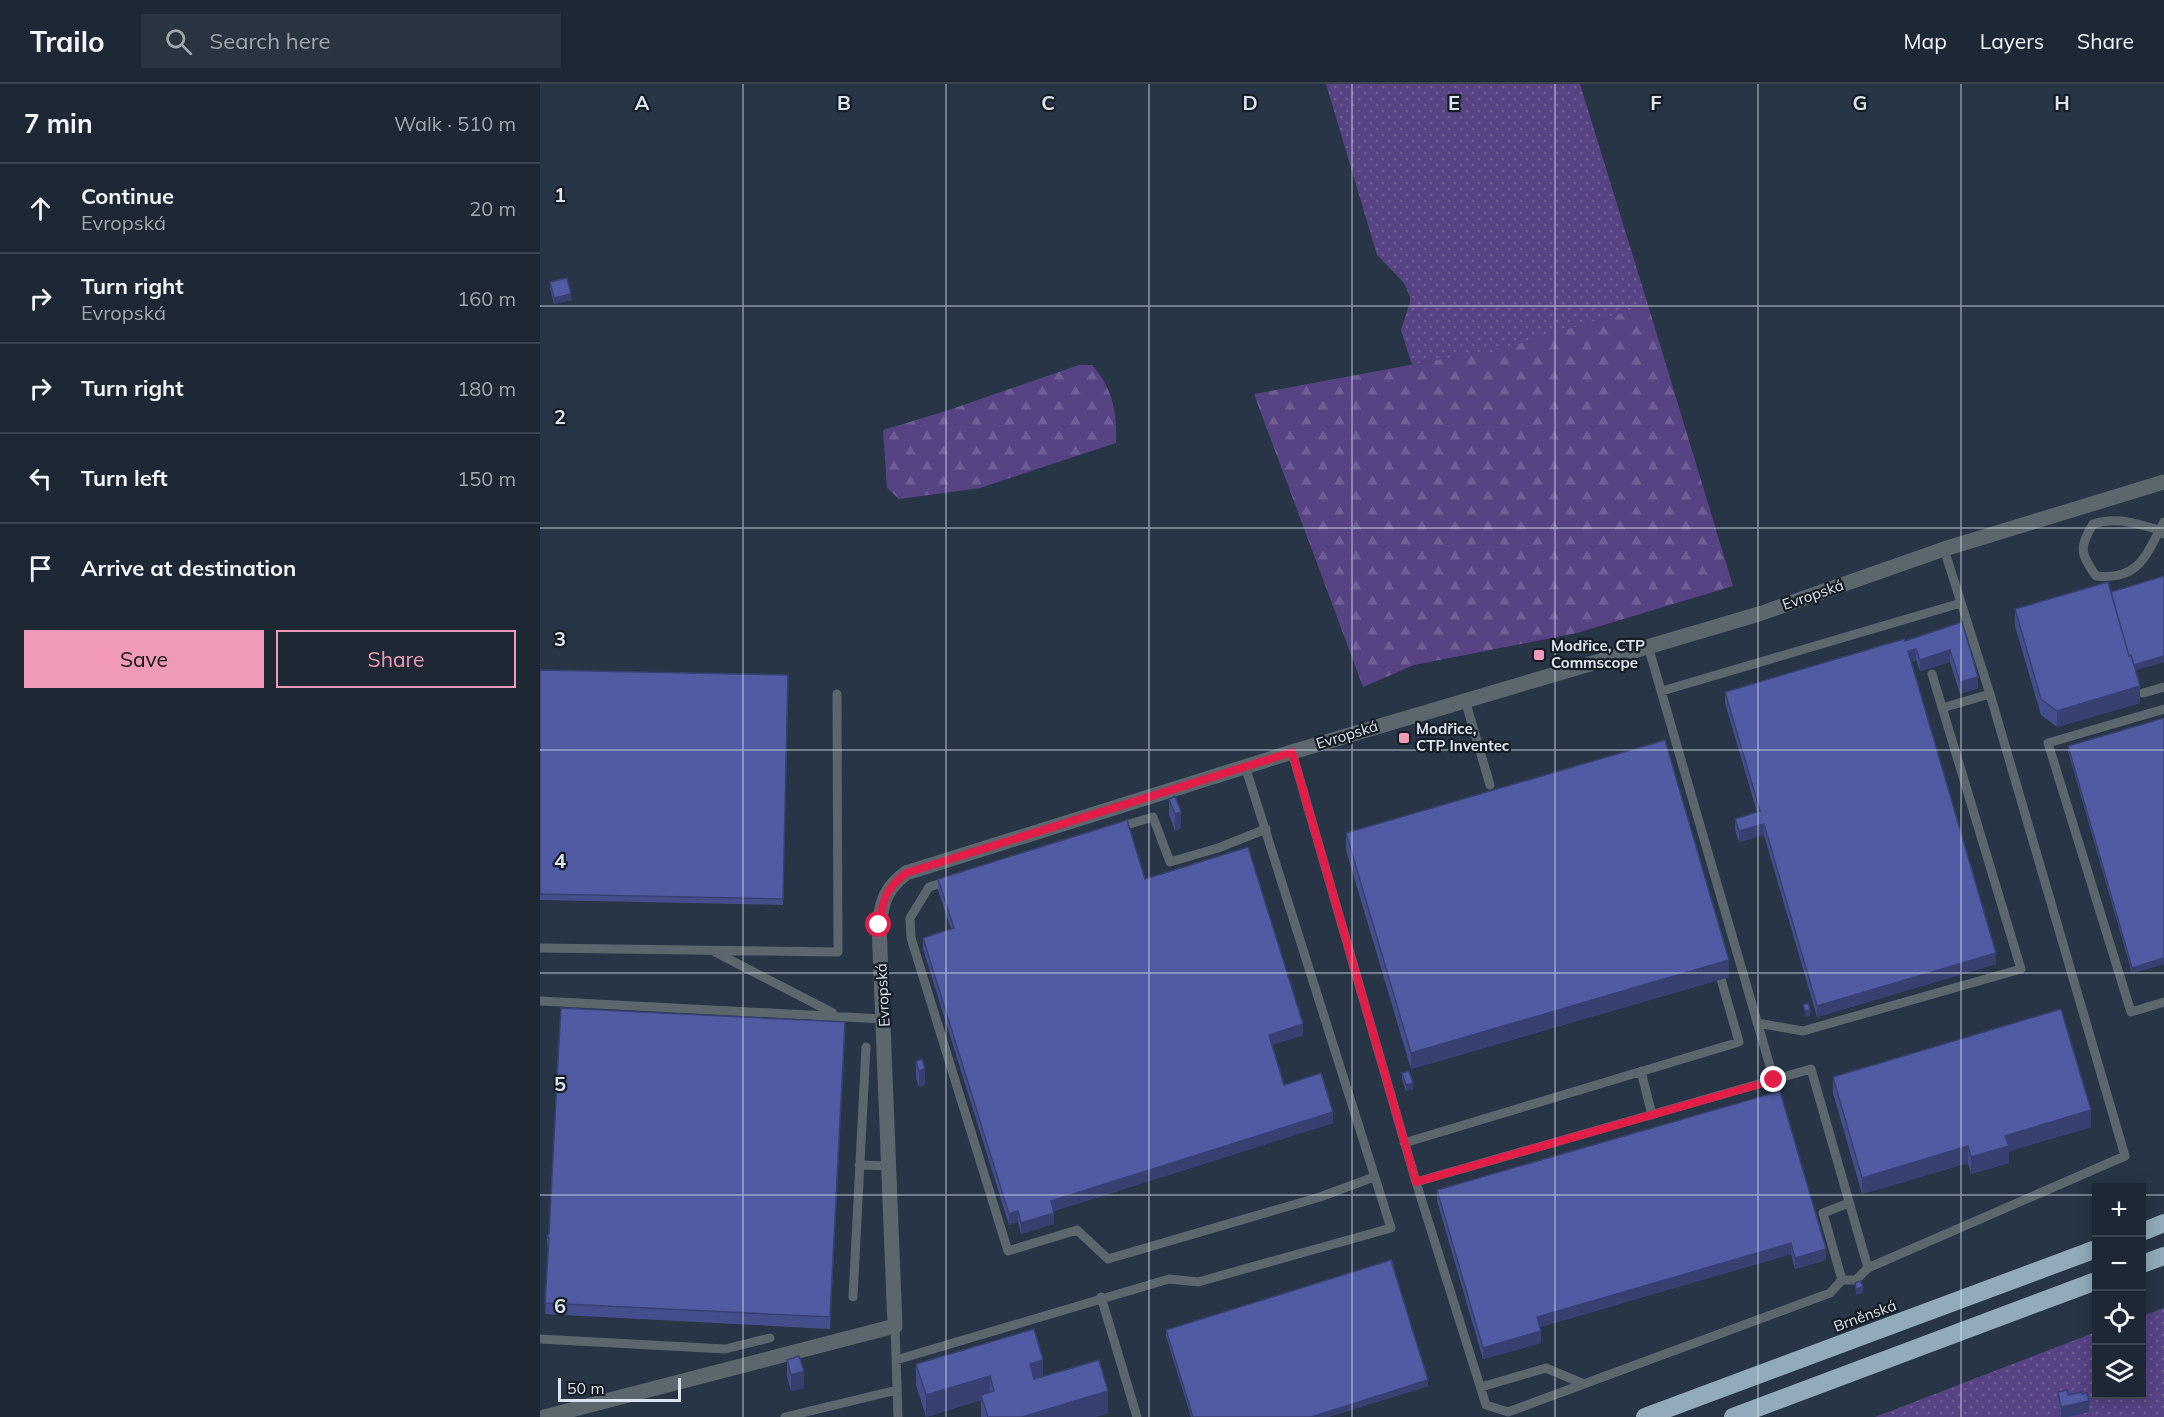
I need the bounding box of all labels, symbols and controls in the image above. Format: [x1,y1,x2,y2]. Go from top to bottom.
search box [141,14,561,68]
text: Trailo [30,24,105,59]
icon: search [162,25,195,58]
text: Search here [210,27,331,55]
text: Map [1904,28,1947,54]
text: Layers [1980,28,2044,54]
text: Share [2077,28,2134,54]
text: A [635,90,650,115]
text: B [837,90,851,115]
text: C [1041,90,1055,115]
text: D [1242,90,1258,115]
text: E [1448,90,1460,115]
text: F [1650,90,1662,115]
text: G [1853,90,1867,115]
text: H [2054,90,2070,115]
text: 7 min [24,107,93,140]
text: Walk · 510 m [394,111,516,136]
text: Continue [81,182,174,210]
text: 1 [554,182,566,207]
icon: ahead [24,192,57,225]
text: 20 m [469,196,516,221]
text: Evropská [81,210,166,235]
text: Turn right [81,272,184,300]
icon: right [24,282,57,315]
text: 160 m [457,286,516,311]
text: Evropská [81,300,166,325]
icon: right [24,372,57,405]
text: Turn right [81,374,184,402]
text: 180 m [457,376,516,401]
text: 2 [554,404,566,429]
icon: left [24,462,57,495]
text: Turn left [81,464,168,492]
text: 150 m [457,466,516,491]
icon: arrive [24,552,57,585]
text: Arrive at destination [81,554,296,582]
street label: Evropská [1780,575,1846,614]
text: 3 [554,626,566,651]
button: Save [24,630,264,688]
button: Share [276,630,516,688]
place label: Modřice, CTP Commscope [1551,636,1645,672]
marker: Modřice, CTP Commscope [1532,648,1546,662]
street label: Evropská [1314,716,1380,753]
place label: Modřice, CTP Inventec [1416,719,1510,755]
marker: Modřice, CTP Inventec [1397,731,1411,745]
text: 4 [554,848,566,873]
route start [865,911,891,937]
street label: Evropská [871,963,894,1027]
route end [1760,1066,1786,1092]
text: 5 [554,1071,566,1096]
map controls [2092,1183,2146,1399]
button: + [2092,1183,2146,1237]
button: − [2092,1237,2146,1291]
button: locate [2092,1291,2146,1345]
text: 6 [554,1293,566,1318]
street label: Brněnská [1831,1295,1899,1336]
button: layers [2092,1345,2146,1399]
scale bar [558,1375,681,1402]
text: 50 m [567,1378,604,1398]

